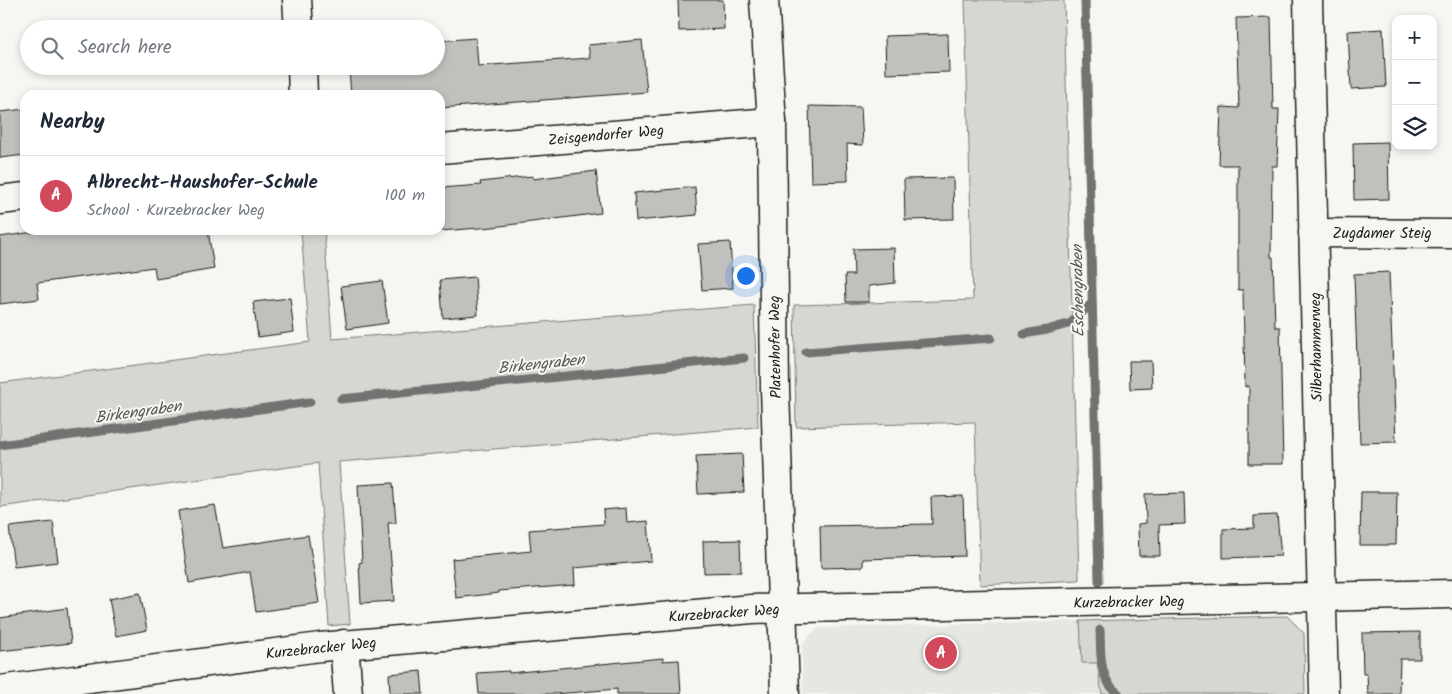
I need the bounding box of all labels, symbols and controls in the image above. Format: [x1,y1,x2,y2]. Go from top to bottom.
map controls [1392,15,1437,150]
button: + [1392,15,1437,60]
search box [20,20,445,75]
text: Search here [78,33,172,63]
icon: search [38,34,66,62]
button: − [1392,60,1437,105]
button: layers [1392,105,1437,150]
text: Nearby [40,106,105,139]
street label: Zeisgendorfer Weg [547,119,665,153]
text: Albrecht-Haushofer-Schule [87,168,318,198]
text: A [51,183,61,208]
text: 100 m [385,183,425,208]
text: School · Kurzebracker Weg [87,198,265,223]
street label: Zugdamer Steig [1332,222,1432,246]
water label: Eschengraben [1065,243,1092,337]
your location [733,263,759,289]
street label: Silberhammerweg [1304,292,1330,402]
street label: Platenhofer Weg [763,295,789,399]
water label: Birkengraben [497,347,587,381]
water label: Birkengraben [93,394,185,431]
street label: Kurzebracker Weg [1073,590,1185,616]
street label: Kurzebracker Weg [668,598,780,630]
street label: Kurzebracker Weg [264,631,378,667]
pin: A [925,634,957,672]

